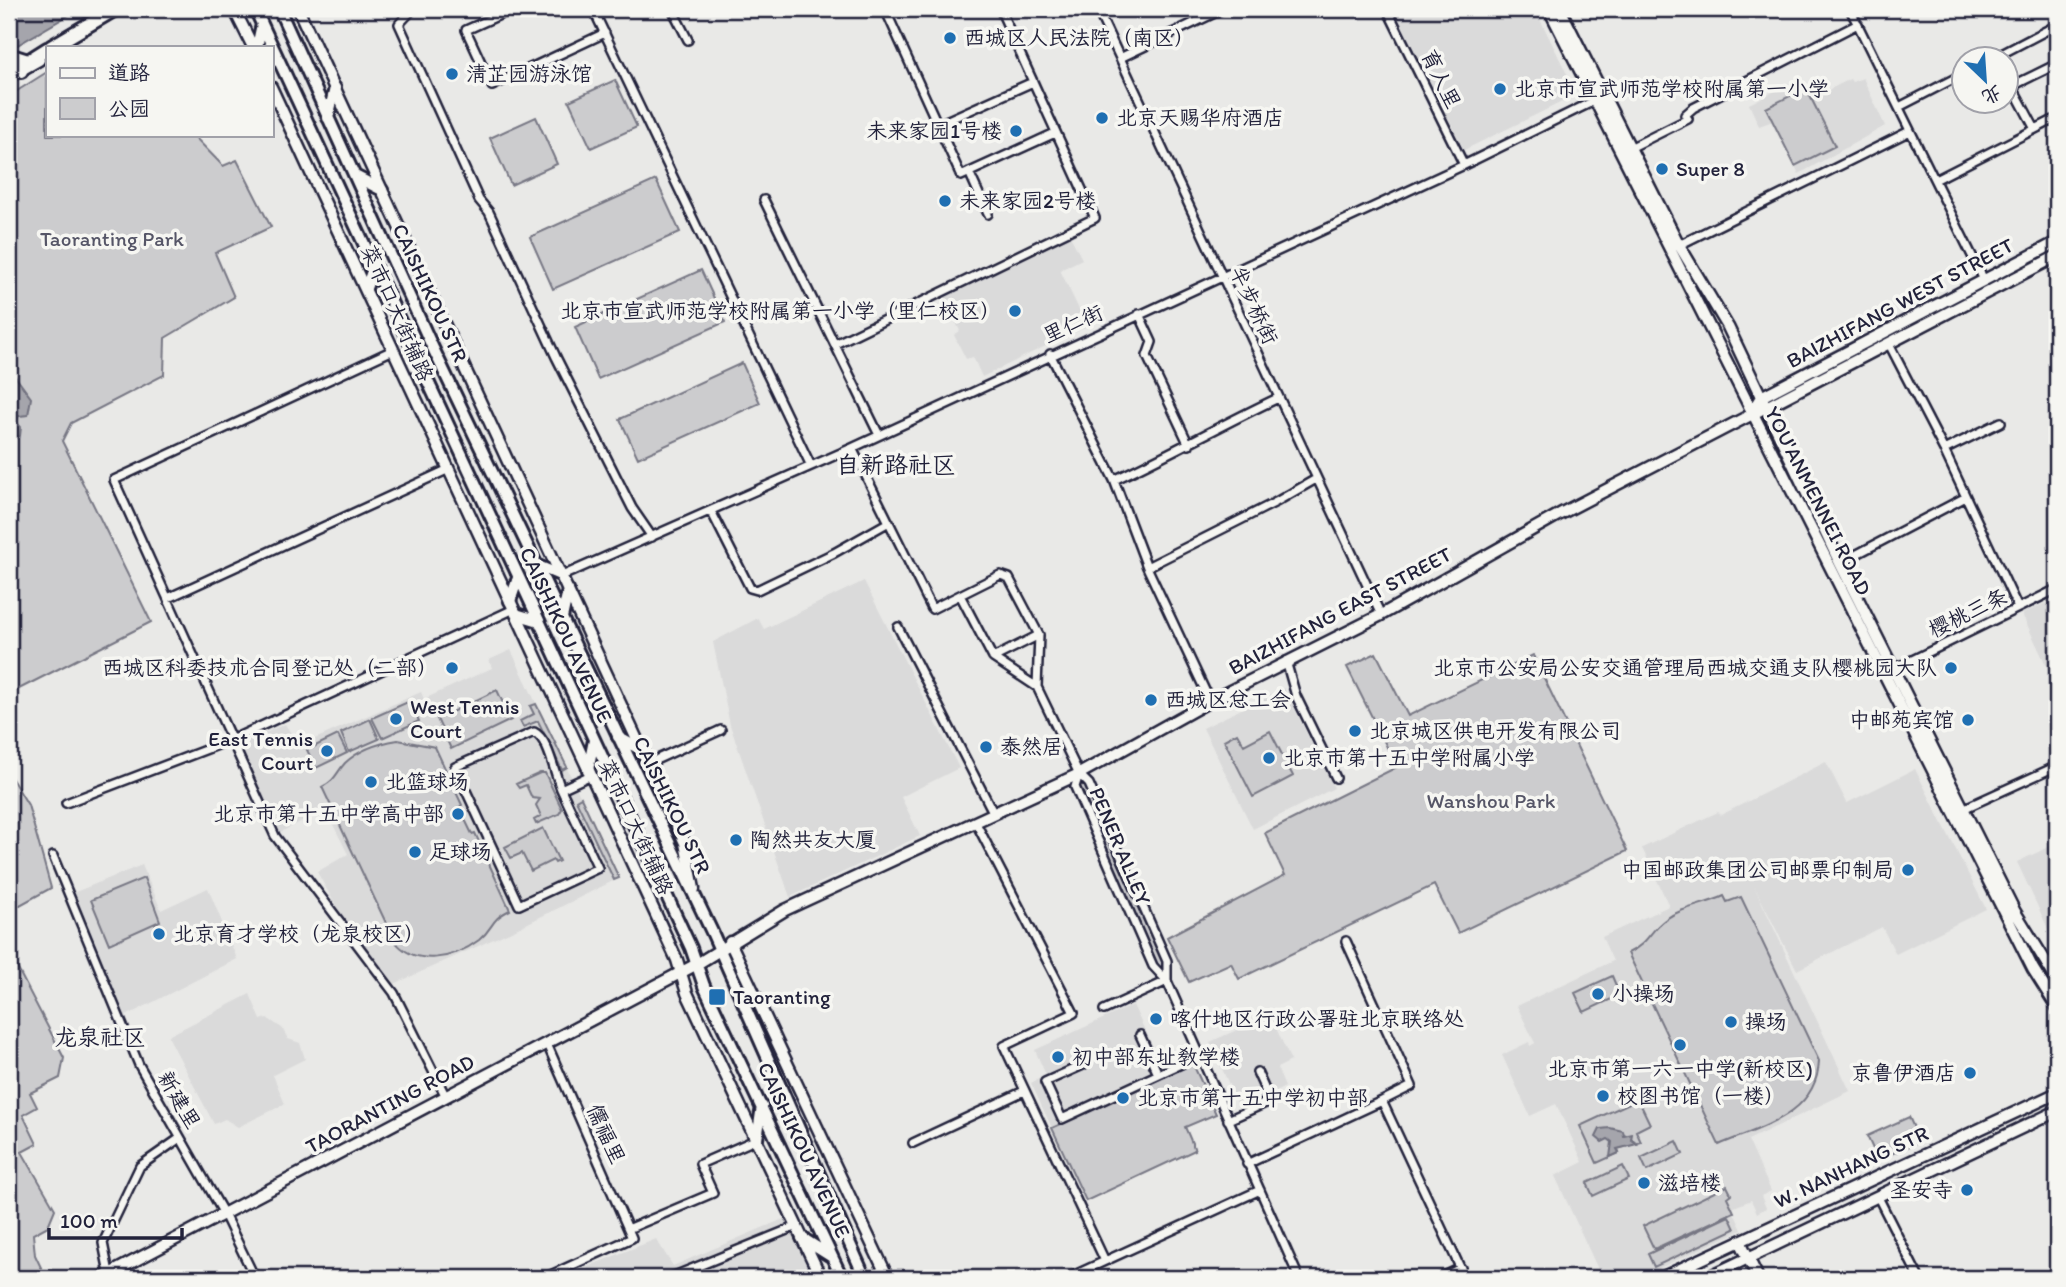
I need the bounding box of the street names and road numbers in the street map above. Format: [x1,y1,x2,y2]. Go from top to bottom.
street label: 育人里 [1416,45,1466,113]
street label: CAISHIKOU STR [387,220,473,366]
street label: BAIZHIFANG WEST STREET [1782,232,2018,373]
street label: 菜市口大街辅路 [356,241,439,385]
street label: 半步桥街 [1225,261,1284,348]
street label: 里仁街 [1039,299,1107,348]
street label: YOU'ANMENNEI ROAD [1760,402,1877,600]
street label: BAIZHIFANG EAST STREET [1224,541,1456,680]
street label: CAISHIKOU AVENUE [515,543,618,726]
street label: 樱桃三条 [1925,583,2011,642]
street label: CAISHIKOU STR [628,732,717,878]
street label: 菜市口大街辅路 [594,755,679,899]
street label: PENER ALLEY [1084,783,1156,908]
street label: TAORANTING ROAD [301,1049,478,1159]
street label: CAISHIKOU AVENUE [753,1058,856,1241]
street label: 新建里 [153,1066,206,1133]
street label: 儒福里 [582,1100,631,1168]
street label: W. NANHANG STR [1770,1120,1932,1213]

